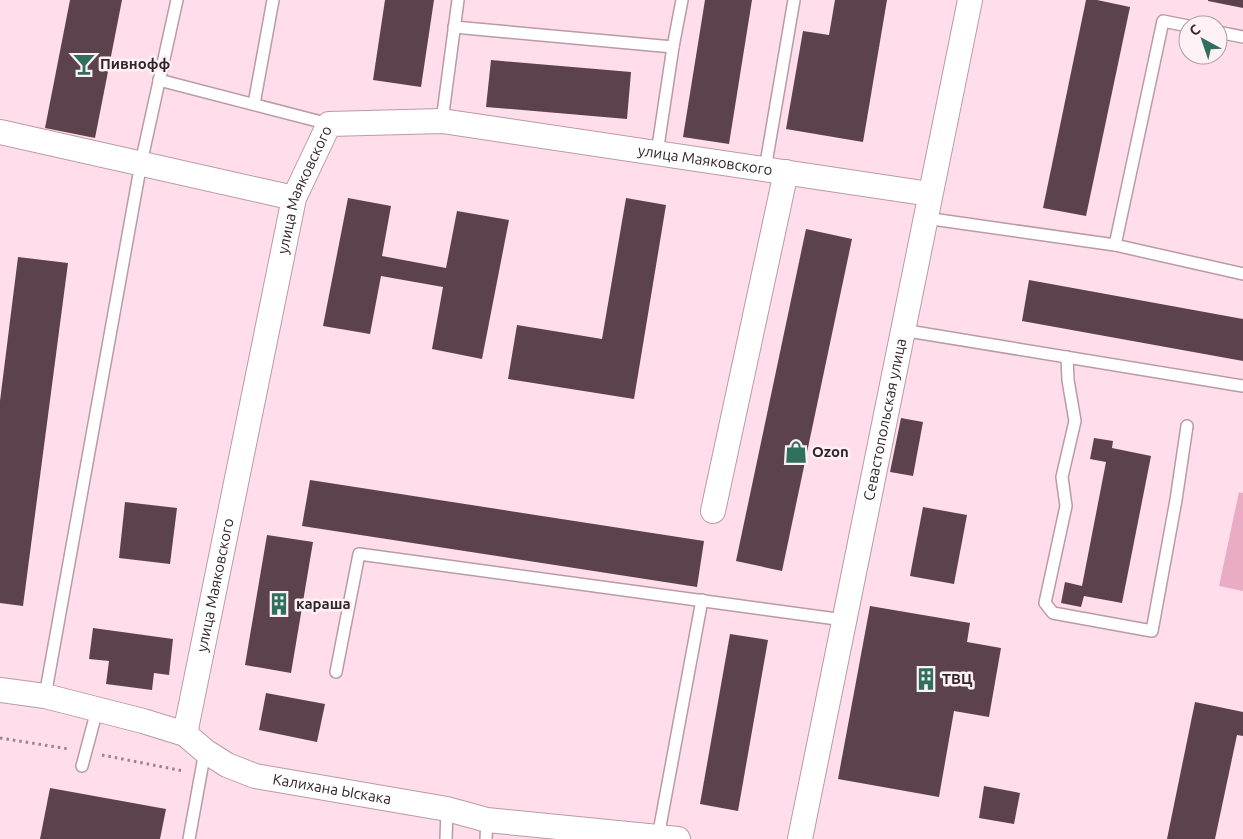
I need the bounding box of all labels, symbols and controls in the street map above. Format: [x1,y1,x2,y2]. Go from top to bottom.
north arrow [1178,15,1228,65]
text: С [1186,21,1203,39]
bar icon: Пивнофф [71,51,97,77]
place label: Пивнофф [100,55,170,72]
street label: улица Маяковского [274,123,335,255]
street label: улица Маяковского [637,141,774,178]
street label: Севастопольская улица [860,337,909,502]
shop icon: Ozon [783,439,809,465]
place label: Ozon [812,443,849,460]
street label: улица Маяковского [193,517,237,653]
building icon: караша [266,591,292,617]
place label: караша [296,595,351,612]
building icon: ТВЦ [913,666,939,692]
place label: ТВЦ [942,670,973,687]
street label: Калихана Ыскака [271,770,393,807]

